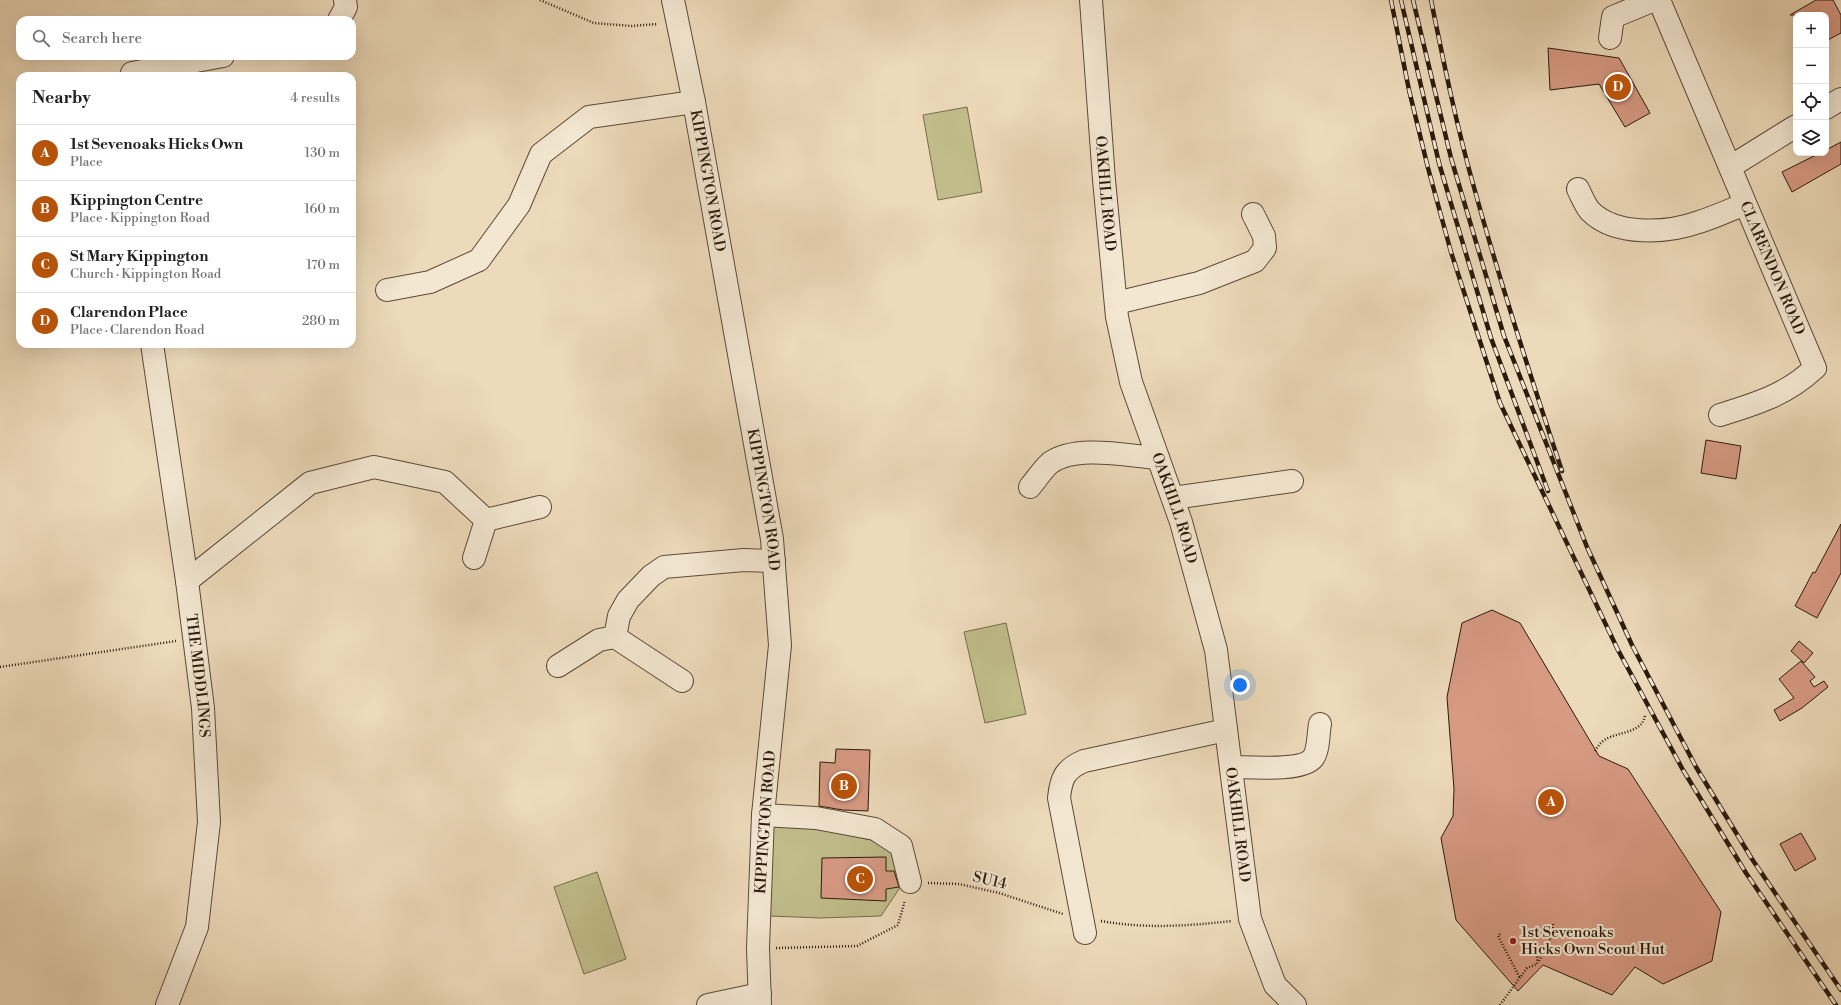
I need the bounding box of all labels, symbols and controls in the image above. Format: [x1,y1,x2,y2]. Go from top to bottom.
map controls [1793,12,1829,156]
button: + [1793,12,1829,48]
search box [16,16,356,60]
icon: search [30,27,52,49]
text: Search here [62,29,142,48]
button: − [1793,48,1829,84]
pin: D [1605,72,1631,102]
button: locate [1793,84,1829,120]
text: Nearby [32,87,91,109]
text: 4 results [290,90,340,106]
street label: KIPPINGTON ROAD [686,108,730,253]
button: layers [1793,120,1829,156]
text: 1st Sevenoaks Hicks Own [70,135,243,154]
street label: OAKHILL ROAD [1091,135,1120,252]
text: A [40,145,50,161]
text: 130 m [305,145,340,161]
text: Place [70,154,102,170]
text: Kippington Centre [70,191,203,210]
street label: CLARENDON ROAD [1735,198,1809,338]
text: B [40,201,50,217]
text: 160 m [304,201,340,217]
text: Place · Kippington Road [70,210,210,226]
text: St Mary Kippington [70,247,208,266]
text: C [40,257,50,273]
text: 170 m [306,257,340,273]
text: Church · Kippington Road [70,266,221,282]
text: Clarendon Place [70,303,188,322]
text: D [40,313,50,329]
text: 280 m [302,313,340,329]
text: Place · Clarendon Road [70,322,204,338]
street label: KIPPINGTON ROAD [742,427,783,572]
street label: OAKHILL ROAD [1147,450,1201,566]
street label: THE MIDDLINGS [181,613,214,738]
your location [1230,675,1250,695]
street label: KIPPINGTON ROAD [751,750,780,894]
street label: OAKHILL ROAD [1221,766,1254,883]
pin: B [831,771,857,801]
pin: A [1538,787,1564,817]
pin: C [847,864,873,894]
street label: SU14 [971,867,1009,894]
place label: 1st Sevenoaks Hicks Own Scout Hut [1521,923,1666,959]
marker: 1st Sevenoaks Hicks Own Scout Hut [1508,936,1518,946]

